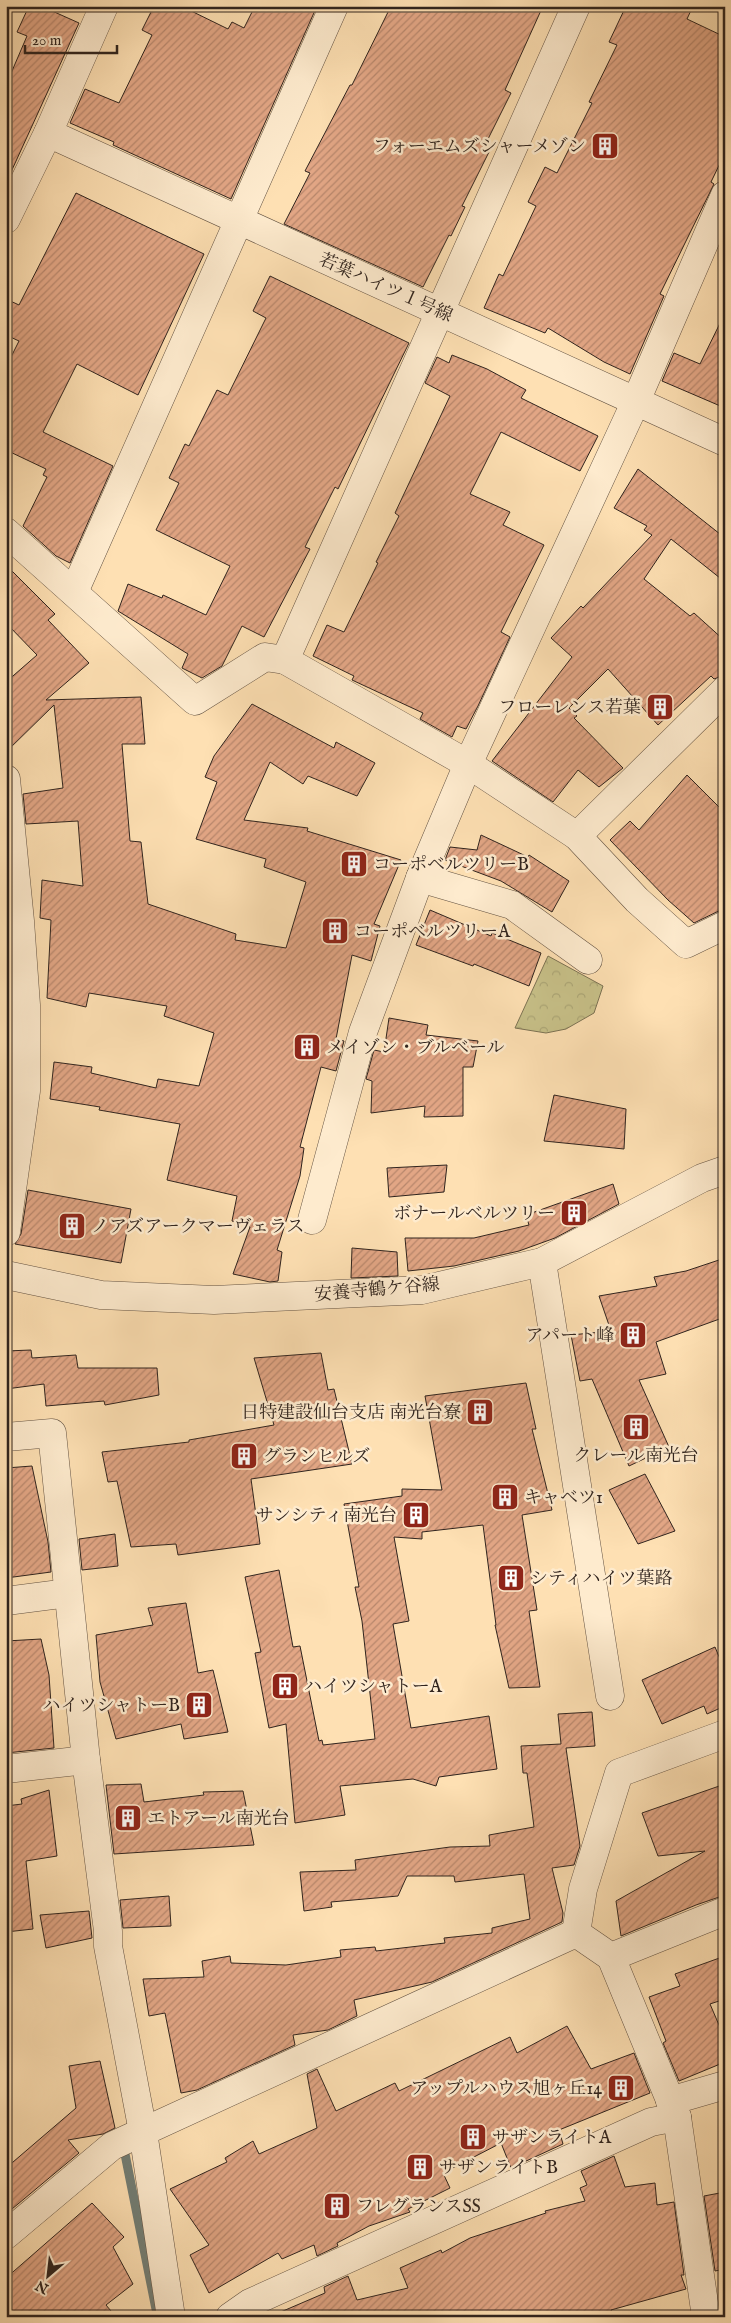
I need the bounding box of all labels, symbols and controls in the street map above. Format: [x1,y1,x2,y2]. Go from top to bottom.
scale bar [25,22,118,54]
text: 20 m [32,31,62,50]
building icon: フォーエムズシャーメゾン [590,131,620,161]
place label: フォーエムズシャーメゾン [373,136,586,159]
street label: 若葉ハイツ１号線 [315,249,456,328]
building icon: フローレンス若葉 [645,692,675,722]
place label: フローレンス若葉 [498,697,641,720]
building icon: コーポベルツリーB [339,849,369,879]
place label: コーポベルツリーB [373,854,529,877]
building icon: コーポベルツリーA [320,916,350,946]
place label: コーポベルツリーA [354,921,511,944]
building icon: メイゾン・ブルベール [292,1032,322,1062]
place label: メイゾン・ブルベール [326,1037,505,1060]
building icon: ボナールベルツリー [559,1198,589,1228]
place label: ボナールベルツリー [393,1203,555,1226]
building icon: ノアズアークマーヴェラス [57,1211,87,1241]
place label: ノアズアークマーヴェラス [91,1216,304,1239]
street label: 安養寺鶴ケ谷線 [313,1274,441,1307]
building icon: アパート峰 [618,1320,648,1350]
place label: アパート峰 [525,1325,614,1348]
building icon: 日特建設仙台支店 南光台寮 [465,1397,495,1427]
place label: 日特建設仙台支店 南光台寮 [241,1402,461,1425]
building icon: クレール南光台 [621,1412,651,1442]
building icon: グランヒルズ [229,1441,259,1471]
place label: クレール南光台 [573,1445,699,1468]
place label: グランヒルズ [263,1446,370,1469]
building icon: キャベツ1 [490,1482,520,1512]
place label: キャベツ1 [524,1487,603,1510]
building icon: サンシティ南光台 [401,1500,431,1530]
place label: サンシティ南光台 [256,1505,397,1528]
building icon: シティハイツ葉路 [496,1563,526,1593]
place label: シティハイツ葉路 [530,1568,673,1591]
building icon: ハイツシャトーA [270,1671,300,1701]
place label: ハイツシャトーA [304,1676,443,1699]
building icon: ハイツシャトーB [184,1690,214,1720]
place label: ハイツシャトーB [42,1695,180,1718]
building icon: エトアール南光台 [113,1803,143,1833]
place label: エトアール南光台 [147,1808,290,1831]
building icon: アップルハウス旭ヶ丘14 [606,2073,636,2103]
place label: アップルハウス旭ヶ丘14 [410,2078,602,2101]
building icon: サザンライトA [458,2122,488,2152]
place label: サザンライトA [492,2127,612,2150]
building icon: サザンライトB [405,2152,435,2182]
place label: サザンライトB [439,2157,558,2180]
building icon: フレグランスSS [322,2191,352,2221]
place label: フレグランスSS [356,2196,481,2219]
north arrow [22,2250,72,2300]
text: N [33,2276,53,2298]

